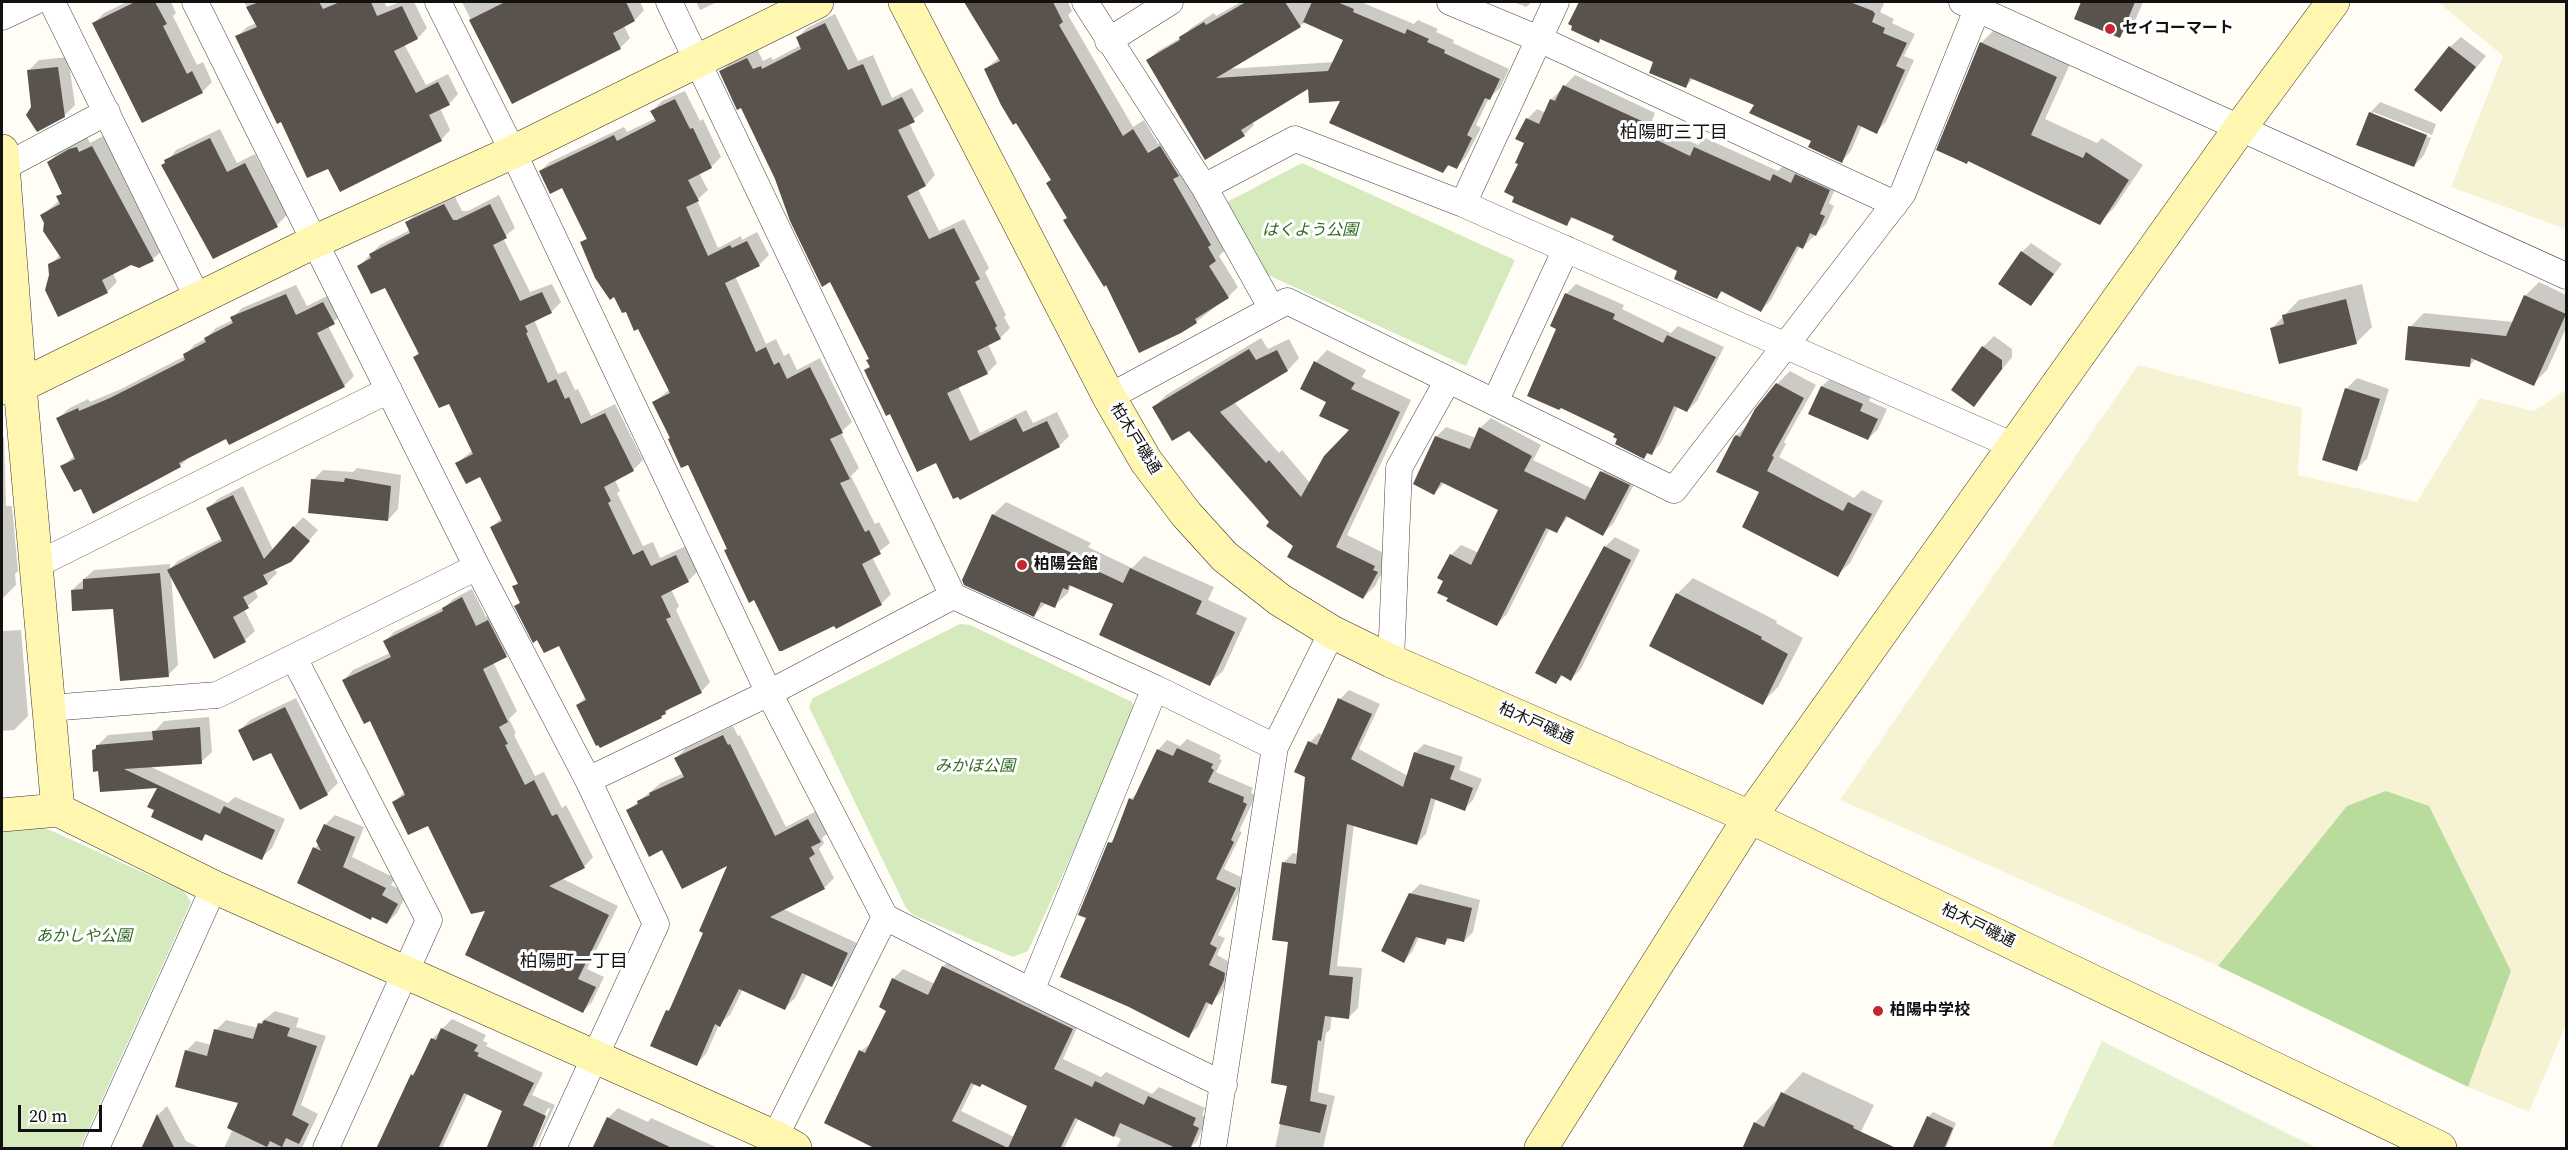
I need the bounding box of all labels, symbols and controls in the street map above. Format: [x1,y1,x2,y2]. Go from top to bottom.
place label: セイコーマート [2122,19,2234,39]
marker: セイコーマート [2103,22,2117,36]
district label: 柏陽町三丁目 [1620,122,1728,144]
park label: はくよう公園 [1262,221,1358,241]
street label: 柏木戸磯通 [1106,400,1164,478]
place label: 柏陽会館 [1034,555,1098,575]
marker: 柏陽会館 [1015,558,1029,572]
street label: 柏木戸磯通 [1496,699,1576,749]
park label: みかほ公園 [935,757,1015,777]
street label: 柏木戸磯通 [1938,900,2018,952]
park label: あかしや公園 [36,927,132,947]
district label: 柏陽町一丁目 [520,951,628,973]
place label: 柏陽中学校 [1890,1001,1970,1021]
marker: 柏陽中学校 [1871,1004,1885,1018]
scale bar [21,1093,105,1131]
text: 20 m [29,1103,67,1128]

